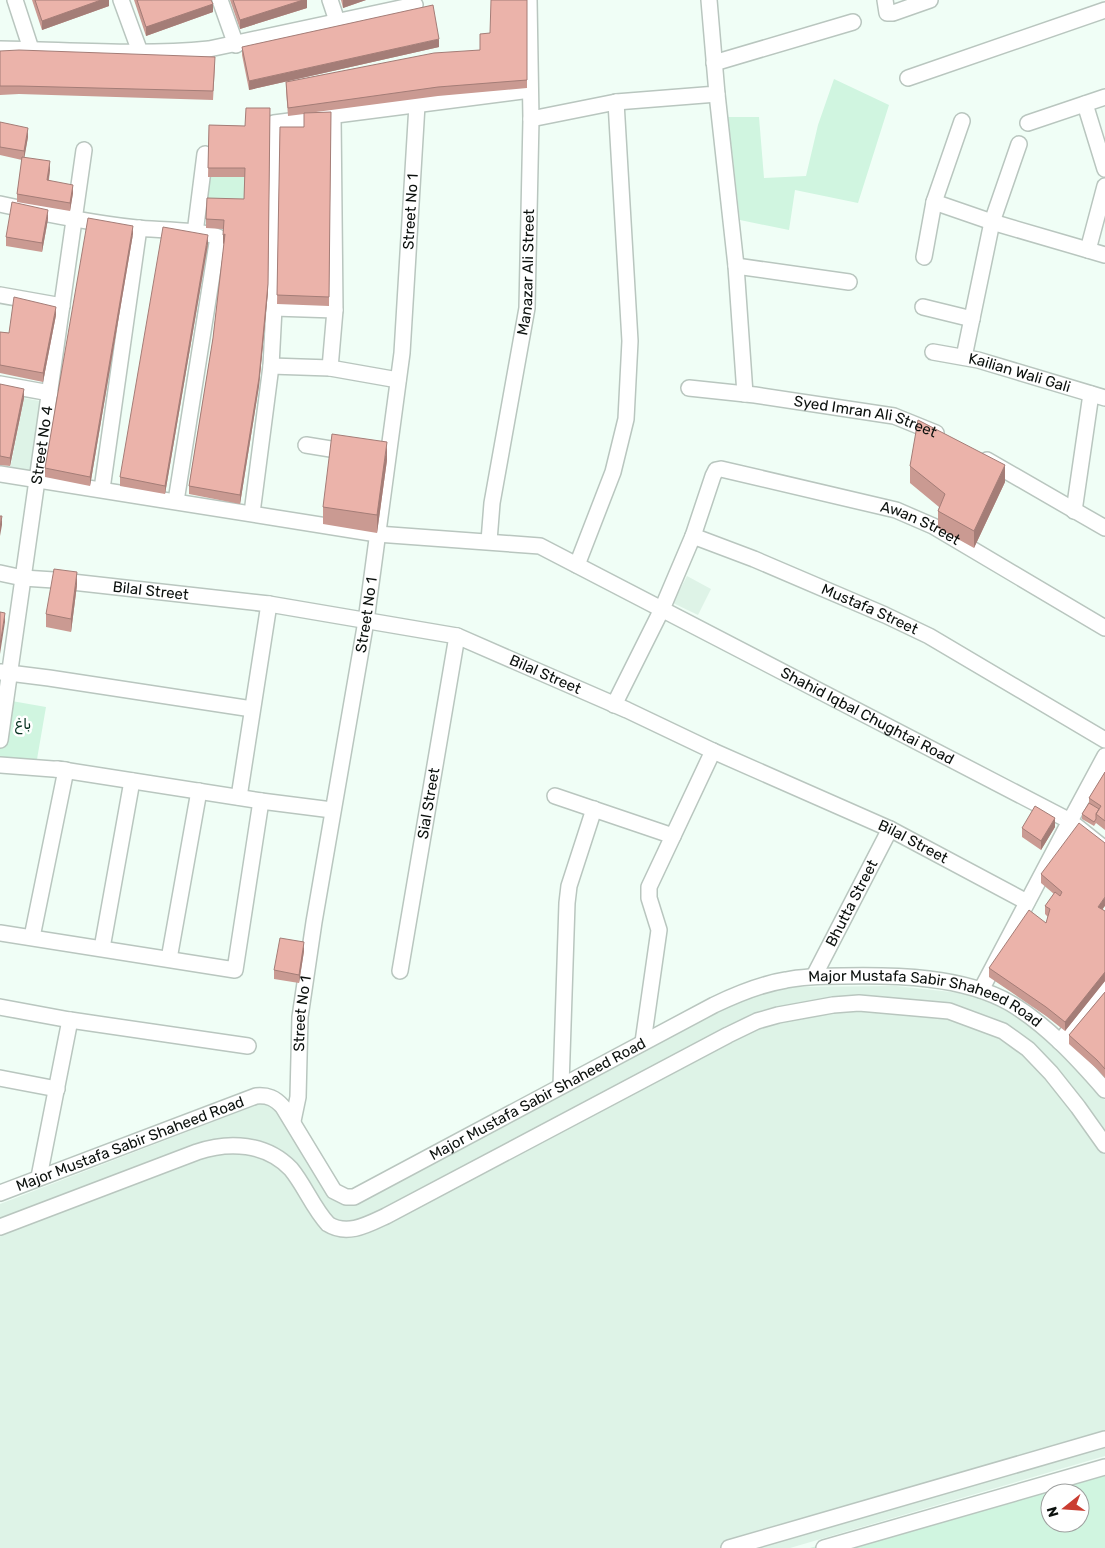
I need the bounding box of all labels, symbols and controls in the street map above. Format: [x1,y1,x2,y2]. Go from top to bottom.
street label: Street No 1 [399,173,422,250]
street label: Manazar Ali Street [513,209,538,337]
street label: Kailian Wali Gali [967,349,1073,396]
street label: Syed Imran Ali Street [793,392,940,441]
street label: Street No 4 [28,405,56,485]
street label: Awan Street [879,498,963,549]
street label: Street No 1 [352,576,381,654]
street label: Bilal Street [112,578,190,604]
street label: Mustafa Street [819,580,921,638]
street label: Bilal Street [507,651,584,698]
street label: Shahid Iqbal Chughtai Road [778,663,957,768]
park label: باغ [15,715,31,735]
street label: Sial Street [414,766,443,840]
street label: Bilal Street [875,816,951,867]
street label: Bhutta Street [822,857,882,950]
street label: Major Mustafa Sabir Shaheed Road [808,967,1045,1031]
street label: Street No 1 [290,975,315,1052]
street label: Major Mustafa Sabir Shaheed Road [426,1034,649,1164]
street label: Major Mustafa Sabir Shaheed Road [13,1092,246,1195]
north arrow [1040,1483,1090,1533]
text: N [1043,1504,1063,1519]

